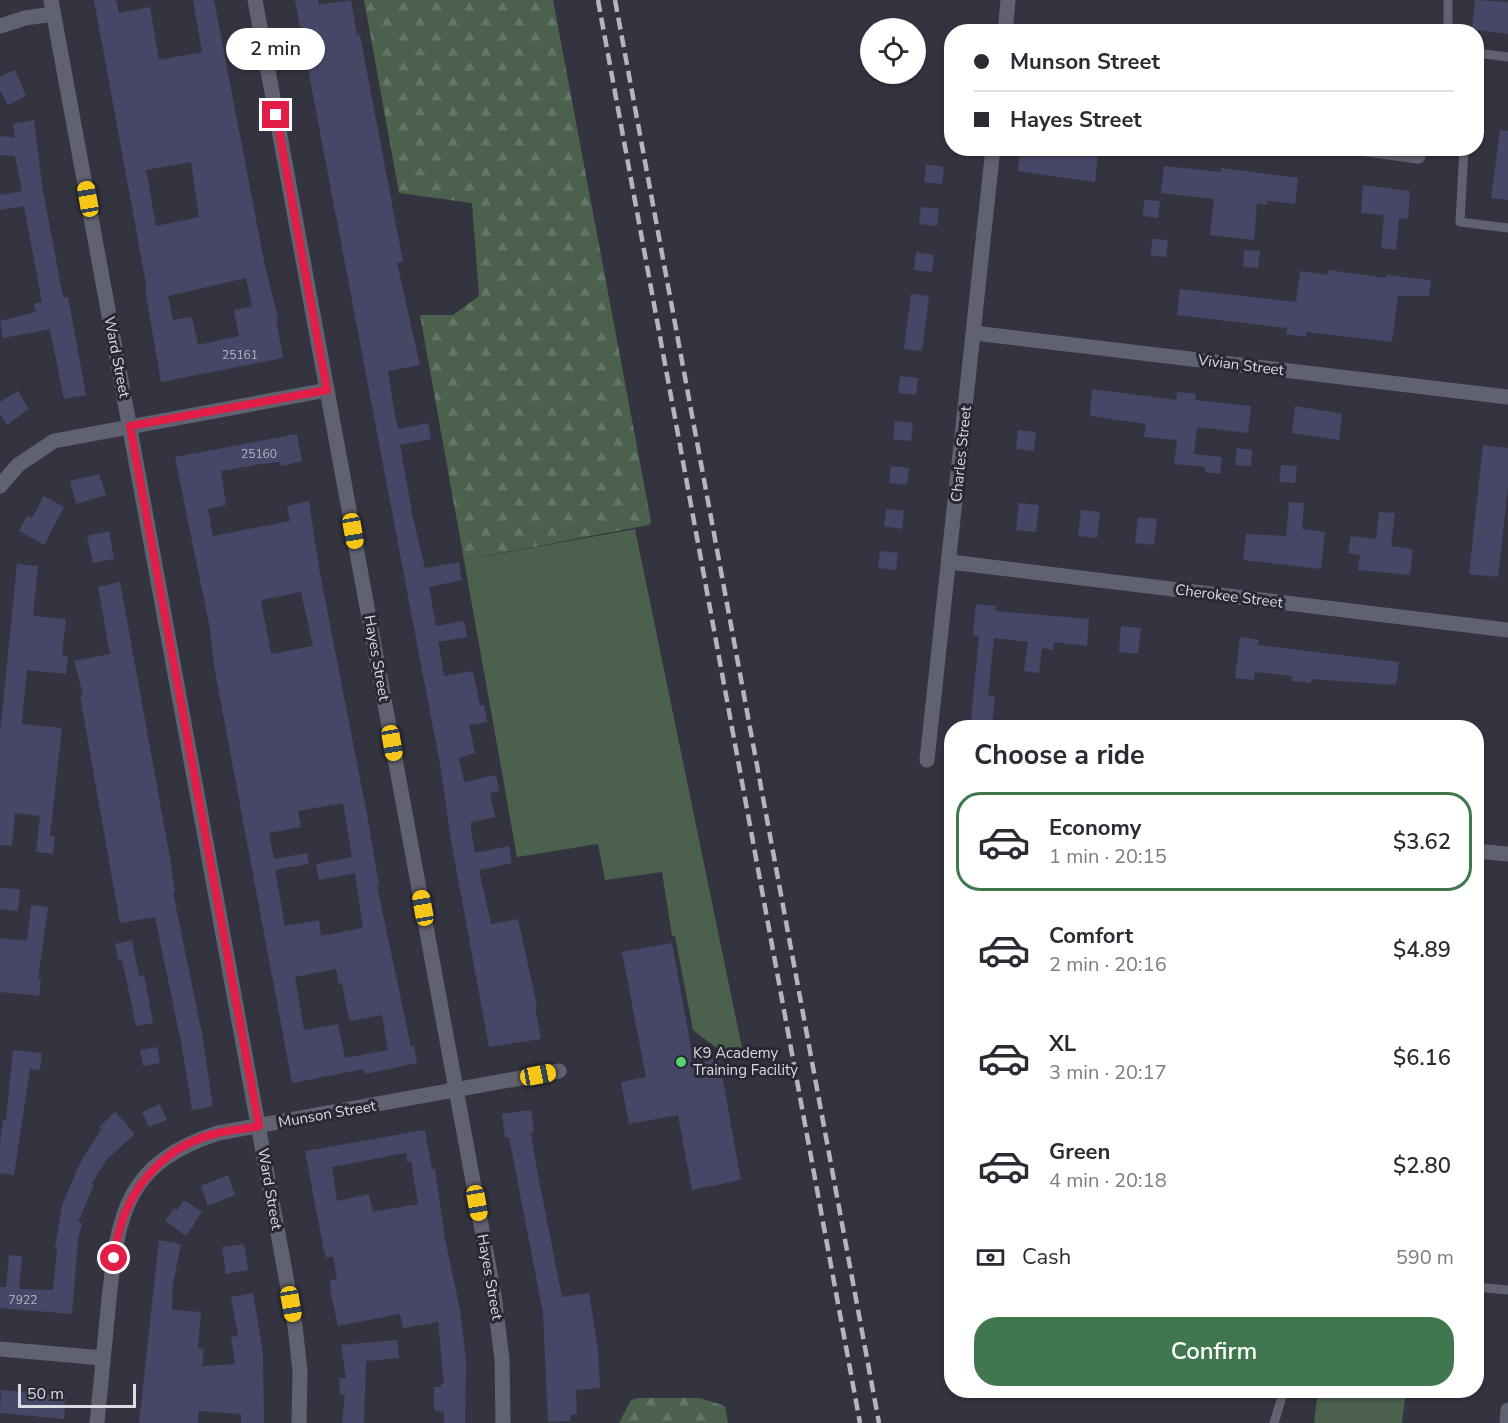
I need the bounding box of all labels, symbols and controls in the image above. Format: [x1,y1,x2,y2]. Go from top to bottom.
map controls [860,18,926,84]
button: locate [860,18,926,84]
callout: 2 min [226,28,326,70]
text: 2 min [250,35,301,62]
text: Munson Street [1010,47,1160,77]
route end [262,101,289,128]
text: Hayes Street [1010,105,1142,135]
car [76,180,100,218]
street label: Ward Street [99,315,135,400]
house number: 25161 [222,347,258,363]
street label: Vivian Street [1196,350,1286,380]
street label: Charles Street [946,404,976,503]
house number: 25160 [241,446,277,462]
car [341,512,365,550]
street label: Cherokee Street [1174,579,1285,613]
street label: Hayes Street [360,613,395,703]
car [380,724,404,762]
text: Choose a ride [974,737,1145,774]
text: Economy [1049,813,1141,843]
icon: car [977,815,1031,869]
text: $3.62 [1393,827,1451,857]
text: 1 min · 20:15 [1049,843,1167,870]
car [411,889,435,927]
text: Comfort [1049,921,1133,951]
icon: car [977,923,1031,977]
text: $4.89 [1393,935,1451,965]
text: 2 min · 20:16 [1049,951,1167,978]
text: XL [1049,1029,1076,1059]
icon: car [977,1031,1031,1085]
place label: K9 Academy Training Facility [693,1043,798,1080]
text: $6.16 [1393,1043,1451,1073]
marker: K9 Academy Training Facility [674,1055,688,1069]
text: 3 min · 20:17 [1049,1059,1167,1086]
car [519,1063,557,1087]
street label: Munson Street [277,1095,378,1132]
text: Green [1049,1137,1110,1167]
icon: car [977,1139,1031,1193]
street label: Ward Street [253,1147,287,1232]
text: $2.80 [1393,1151,1451,1181]
text: 4 min · 20:18 [1049,1167,1167,1194]
car [465,1184,489,1222]
street label: Hayes Street [473,1232,508,1322]
icon: cash [974,1241,1007,1274]
text: Cash [1022,1242,1071,1272]
route start [100,1244,127,1271]
text: 590 m [1396,1244,1454,1271]
car [279,1285,303,1323]
house number: 7922 [9,1292,37,1308]
button: Confirm [974,1317,1454,1386]
scale bar [18,1381,136,1408]
text: 50 m [27,1383,64,1405]

